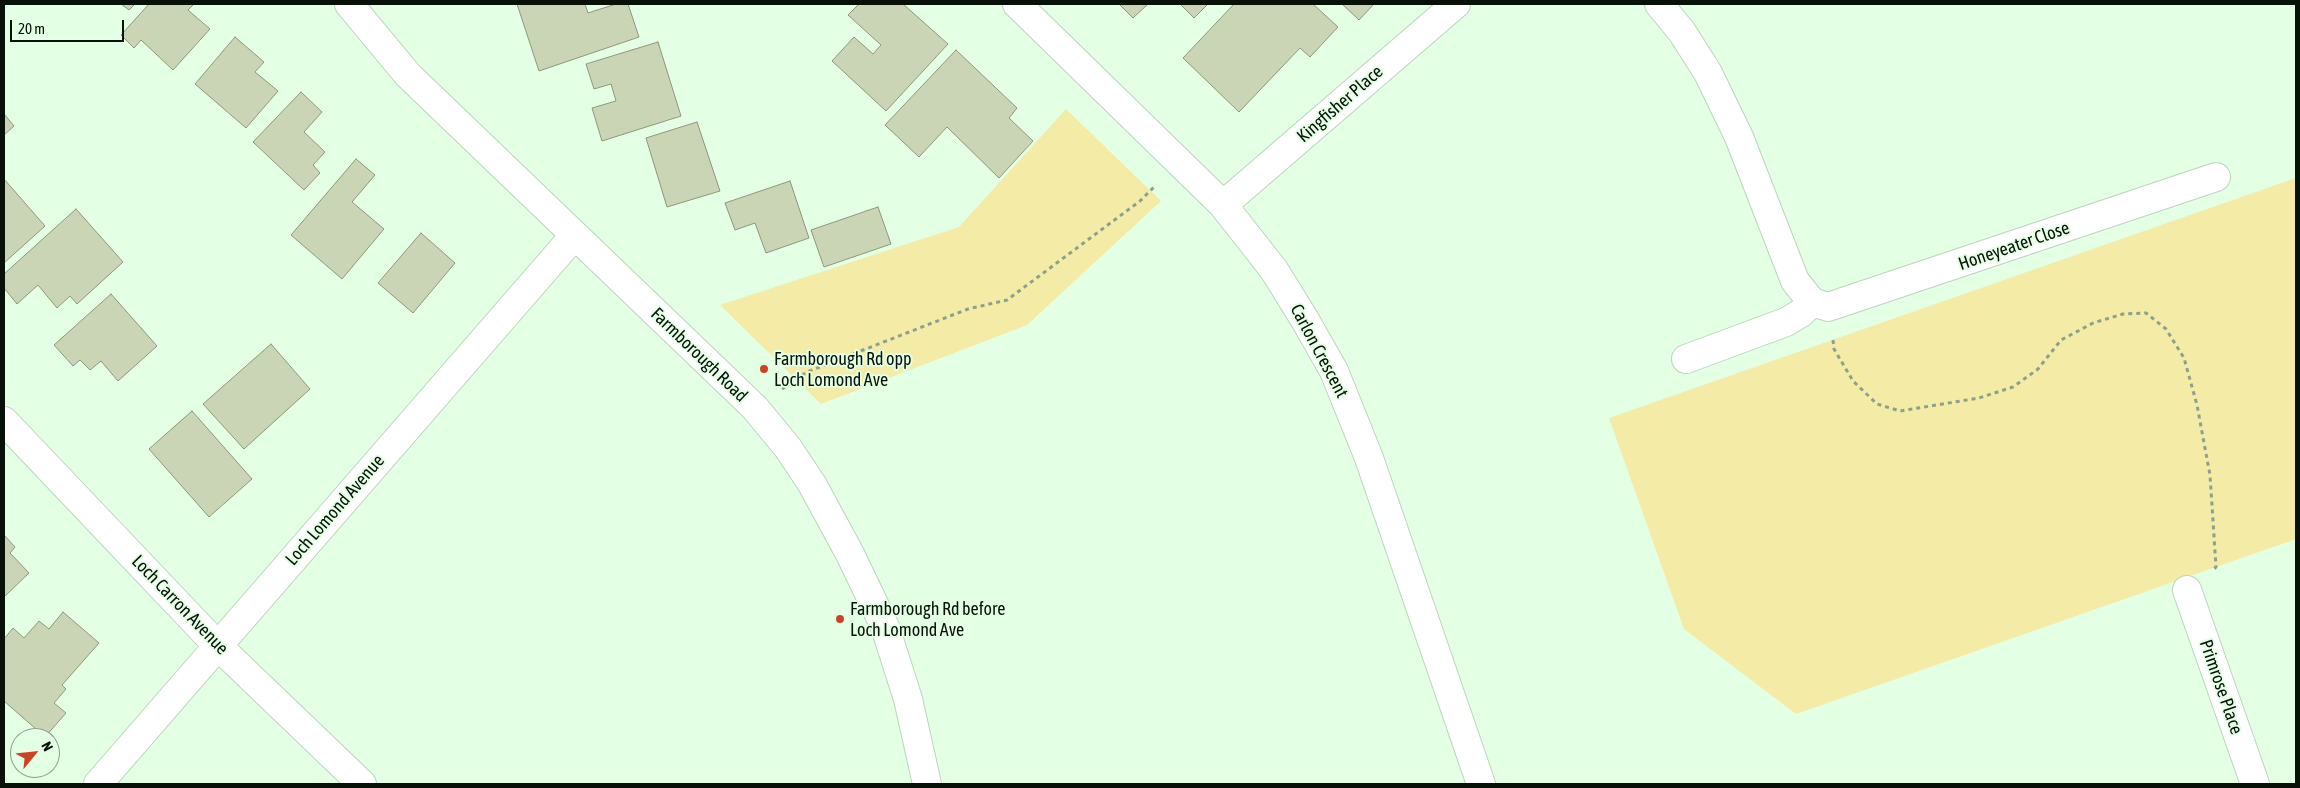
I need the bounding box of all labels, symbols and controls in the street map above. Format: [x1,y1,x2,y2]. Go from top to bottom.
scale bar [12,10,126,42]
text: 20 m [18,20,45,37]
street label: Kingfisher Place [1293,61,1387,147]
street label: Honeyeater Close [1956,217,2072,275]
street label: Carlon Crescent [1285,301,1353,401]
street label: Farmborough Road [646,303,752,407]
place label: Farmborough Rd opp Loch Lomond Ave [774,348,911,390]
marker: Farmborough Rd opp Loch Lomond Ave [758,363,770,375]
street label: Loch Lomond Avenue [281,450,389,570]
street label: Loch Carron Avenue [127,551,233,659]
place label: Farmborough Rd before Loch Lomond Ave [850,598,1006,640]
marker: Farmborough Rd before Loch Lomond Ave [834,613,846,625]
street label: Primrose Place [2195,637,2247,737]
north arrow [10,728,60,778]
text: N [38,739,56,754]

